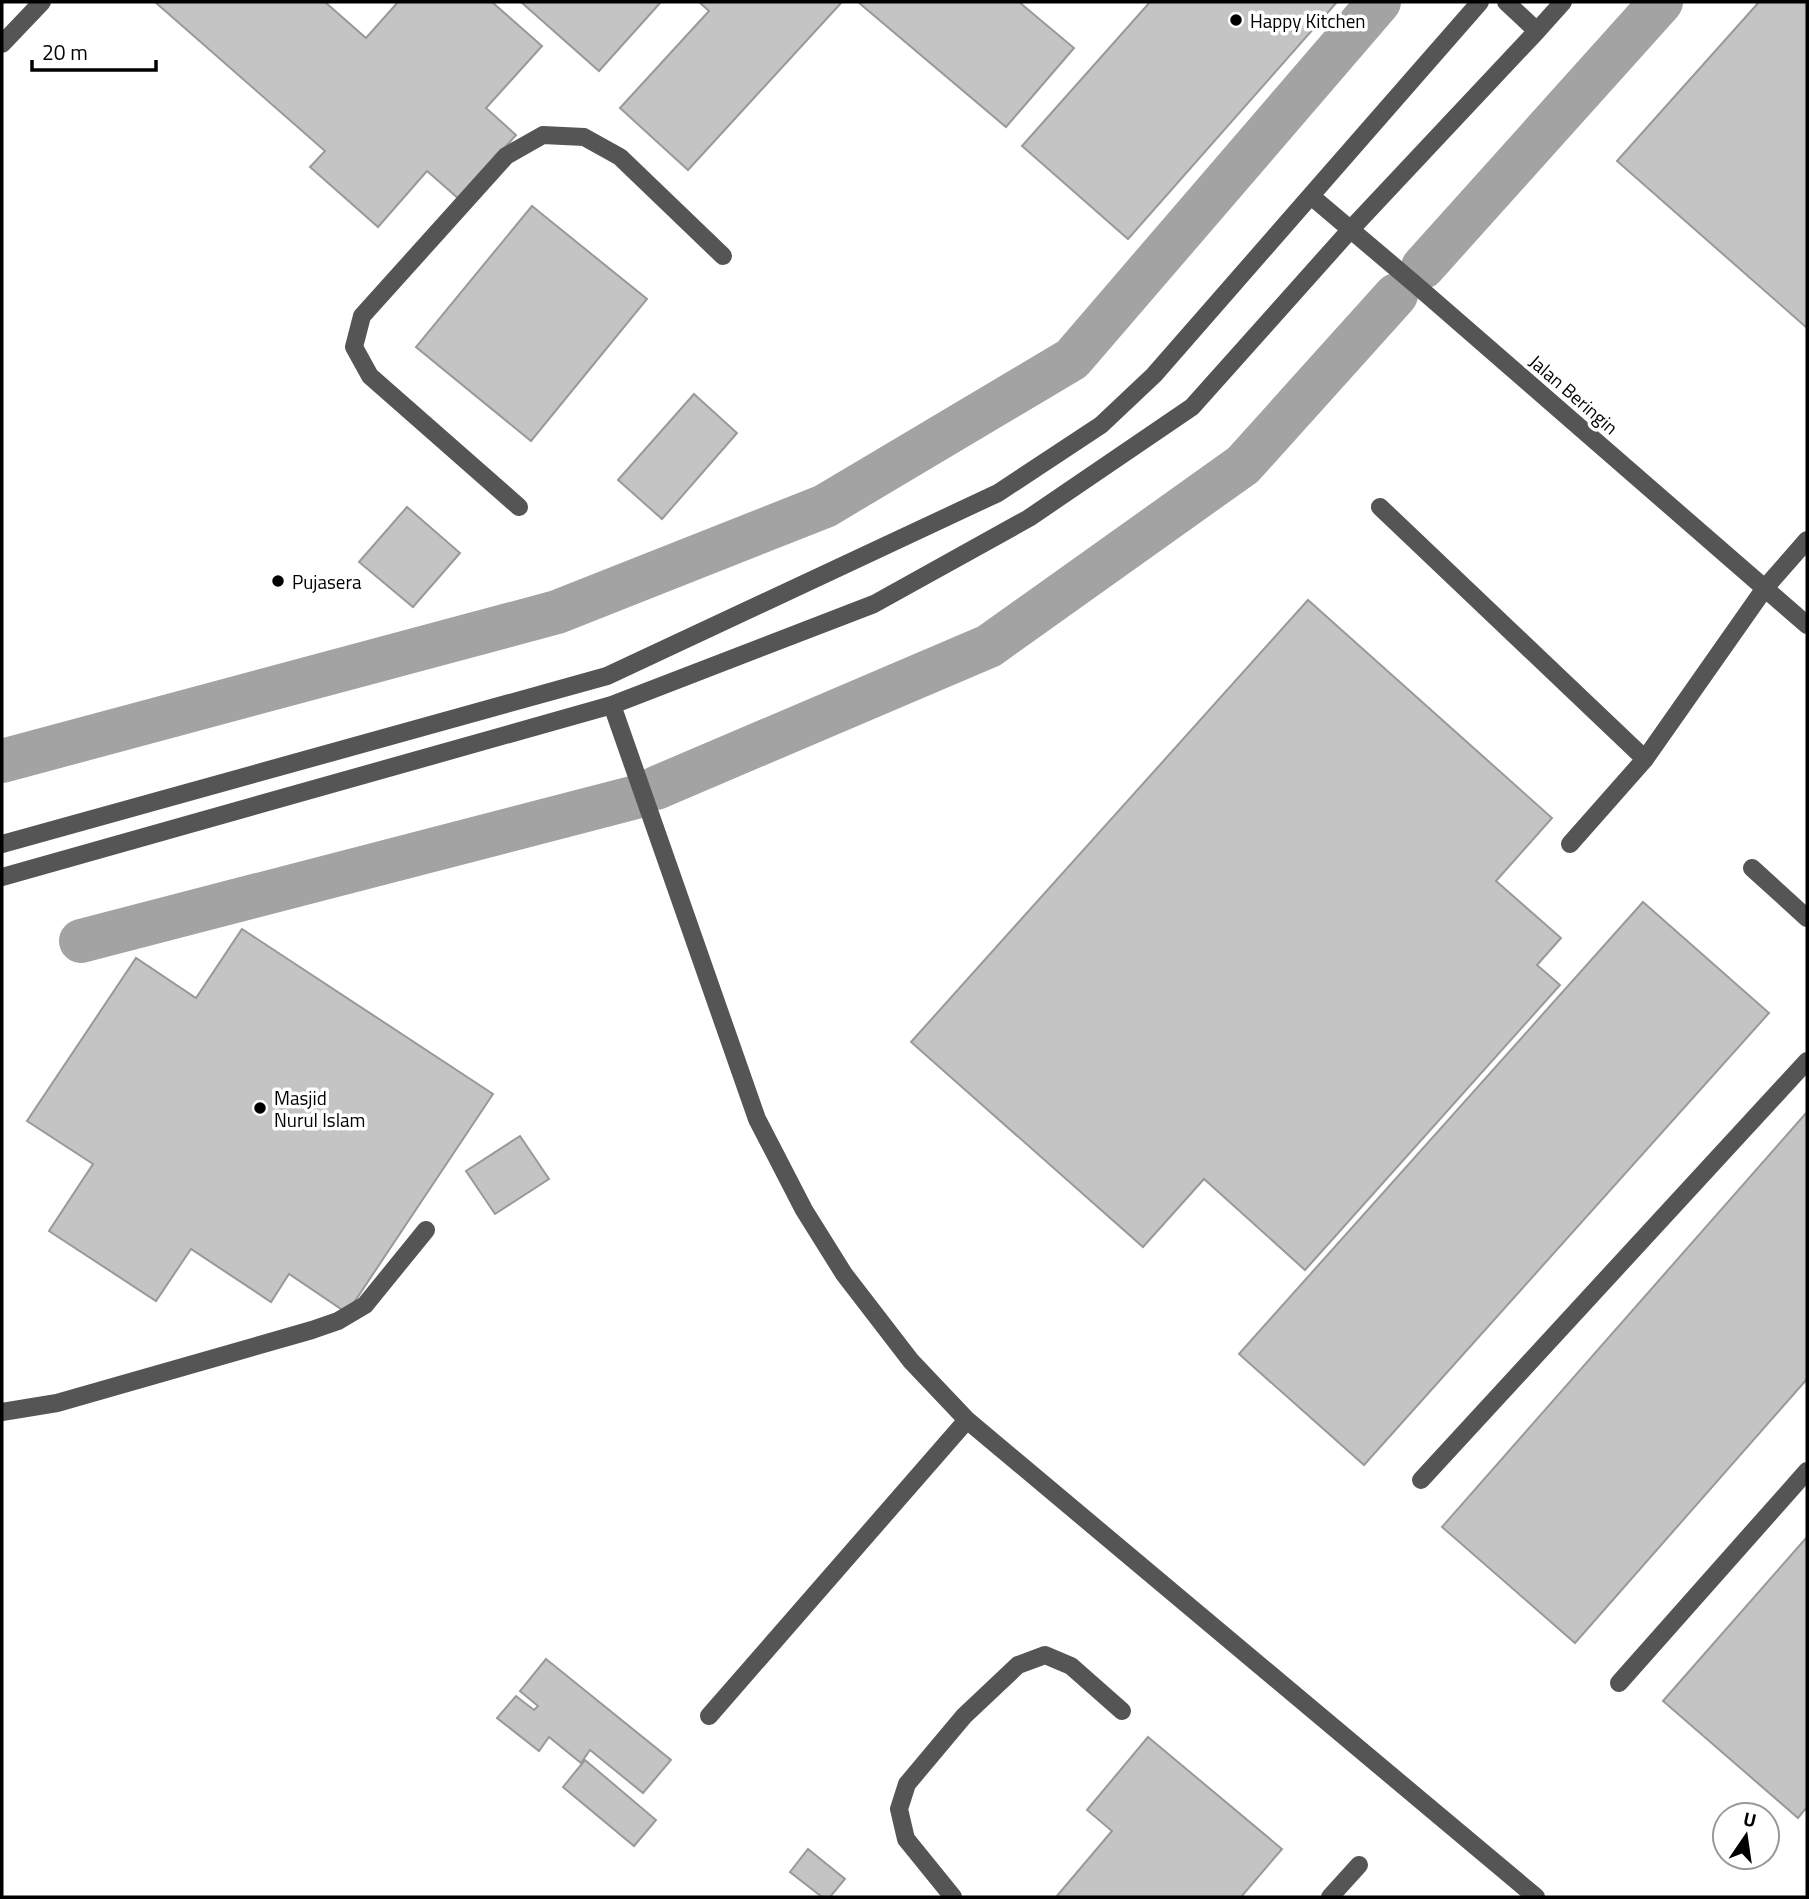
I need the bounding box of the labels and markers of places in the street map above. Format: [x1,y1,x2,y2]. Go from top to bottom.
place label: Happy Kitchen [1250,6,1365,35]
marker: Happy Kitchen [1228,12,1244,28]
place label: Pujasera [292,567,362,596]
marker: Pujasera [270,573,286,589]
place label: Masjid Nurul Islam [274,1083,365,1134]
marker: Masjid Nurul Islam [252,1100,268,1116]

